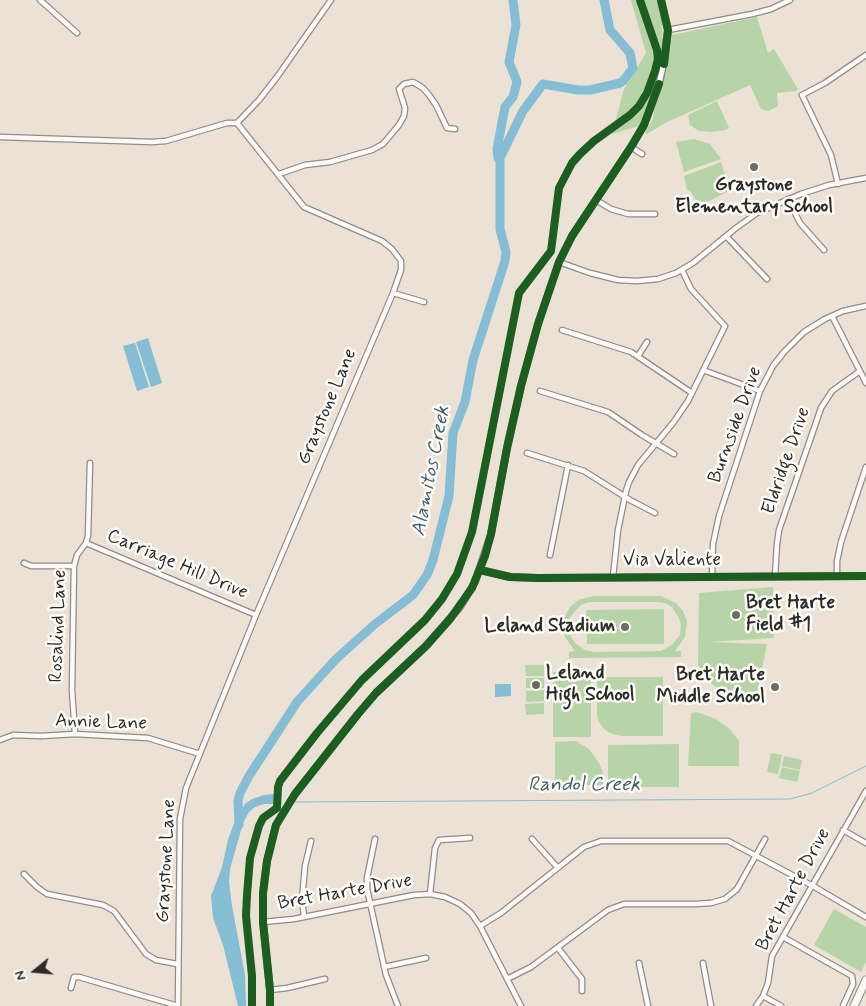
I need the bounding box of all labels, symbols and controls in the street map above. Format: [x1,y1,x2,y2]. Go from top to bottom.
marker: Graystone Elementary School [748,161,760,173]
place label: Graystone Elementary School [675,175,833,219]
street label: Graystone Lane [293,346,363,468]
street label: Burnside Drive [704,364,768,486]
water label: Alamitos Creek [408,404,456,538]
street label: Eldridge Drive [758,404,816,518]
street label: Carriage Hill Drive [103,525,251,605]
street label: Via Valiente [623,550,721,572]
street label: Rosalind Lane [46,569,72,683]
place label: Bret Harte Field #1 [746,593,835,637]
marker: Bret Harte Field #1 [730,609,742,621]
place label: Leland Stadium [484,616,615,638]
marker: Leland Stadium [619,621,631,633]
place label: Leland High School [546,663,635,707]
place label: Bret Harte Middle School [656,665,765,709]
marker: Leland High School [530,679,542,691]
marker: Bret Harte Middle School [769,681,781,693]
street label: Annie Lane [55,710,147,736]
water label: Randol Creek [528,774,640,798]
street label: Graystone Lane [152,799,182,923]
street label: Bret Harte Drive [752,825,836,955]
street label: Bret Harte Drive [276,870,414,916]
north arrow [10,946,60,996]
text: N [11,968,31,982]

